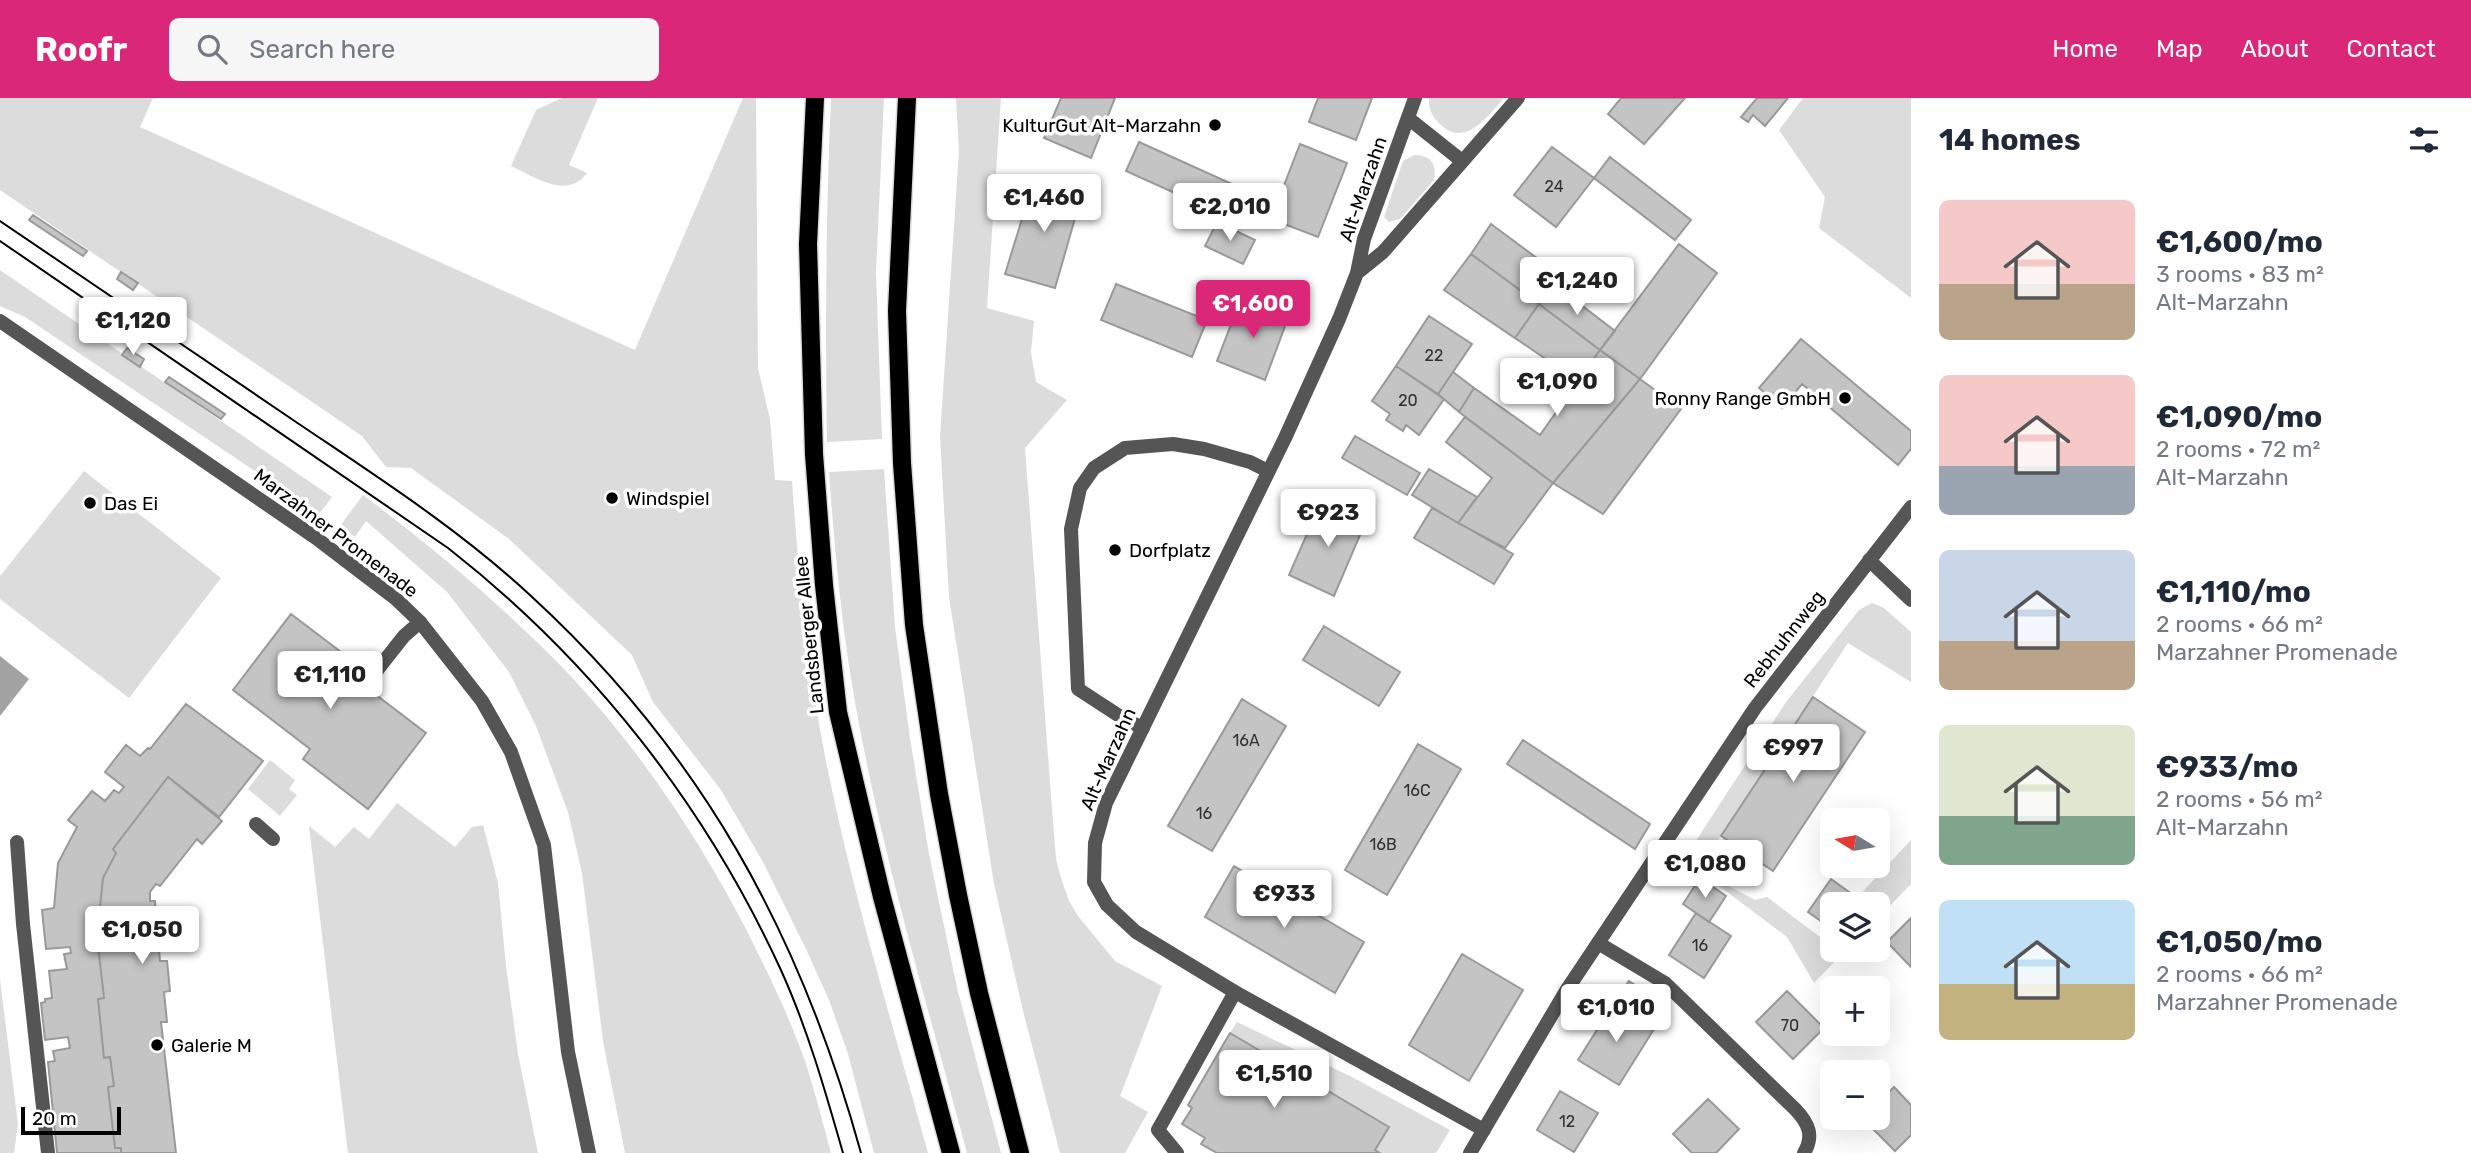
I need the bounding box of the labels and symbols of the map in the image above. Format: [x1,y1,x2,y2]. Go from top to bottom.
place label: KulturGut Alt-Marzahn [1002,114,1201,137]
marker: KulturGut Alt-Marzahn [1207,117,1223,133]
street label: Alt-Marzahn [1334,133,1392,245]
pin: €1,460 [987,174,1101,234]
house number: 24 [1544,177,1564,196]
pin: €2,010 [1173,184,1287,243]
pin: €1,240 [1520,258,1634,317]
pin: €1,600 [1196,280,1310,340]
pin: €1,120 [76,298,190,357]
house number: 22 [1425,346,1443,365]
pin: €1,090 [1500,358,1614,418]
place label: Ronny Range GmbH [1655,387,1831,410]
marker: Ronny Range GmbH [1837,390,1853,406]
house number: 20 [1398,391,1418,410]
street label: Marzahner Promenade [249,464,423,602]
place label: Windspiel [626,487,710,510]
marker: Windspiel [604,490,620,506]
pin: €923 [1287,490,1369,549]
place label: Das Ei [104,492,158,515]
marker: Das Ei [82,495,98,511]
place label: Dorfplatz [1129,539,1211,562]
marker: Dorfplatz [1107,542,1123,558]
street label: Landsberger Allee [789,555,829,715]
street label: Rebhuhnweg [1739,586,1829,692]
pin: €1,110 [273,652,387,711]
street label: Alt-Marzahn [1075,704,1141,814]
pin: €997 [1752,724,1834,784]
house number: 16A [1232,731,1260,750]
house number: 16C [1403,781,1431,800]
house number: 16 [1196,804,1213,823]
north arrow [1820,808,1890,878]
house number: 16B [1369,835,1397,854]
pin: €1,080 [1648,840,1762,900]
pin: €933 [1243,870,1325,930]
pin: €1,050 [85,906,199,966]
house number: 16 [1692,936,1709,955]
pin: €1,010 [1559,984,1673,1044]
house number: 70 [1781,1016,1799,1035]
place label: Galerie M [171,1034,252,1057]
marker: Galerie M [149,1037,165,1053]
pin: €1,510 [1217,1051,1331,1110]
scale bar [21,1104,121,1136]
house number: 12 [1559,1112,1575,1131]

